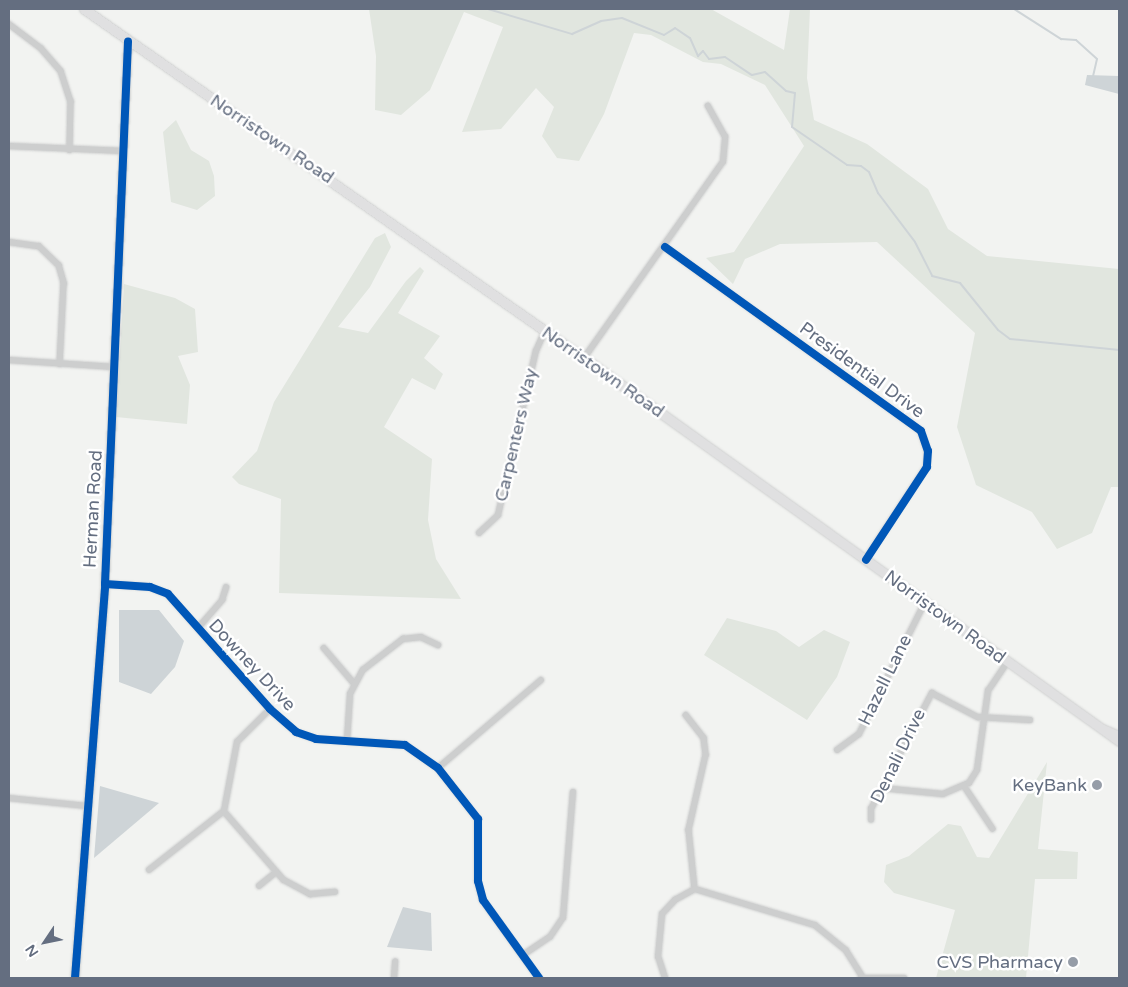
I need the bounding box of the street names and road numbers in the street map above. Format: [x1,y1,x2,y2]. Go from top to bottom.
street label: Norristown Road [206,90,338,188]
street label: Presidential Drive [795,317,929,423]
street label: Norristown Road [538,322,668,422]
street label: Carpenters Way [490,366,542,504]
street label: Herman Road [79,450,107,568]
street label: Norristown Road [880,566,1010,668]
street label: Downey Drive [204,614,300,716]
street label: Hazell Lane [854,631,916,729]
street label: Denali Drive [866,705,930,807]

